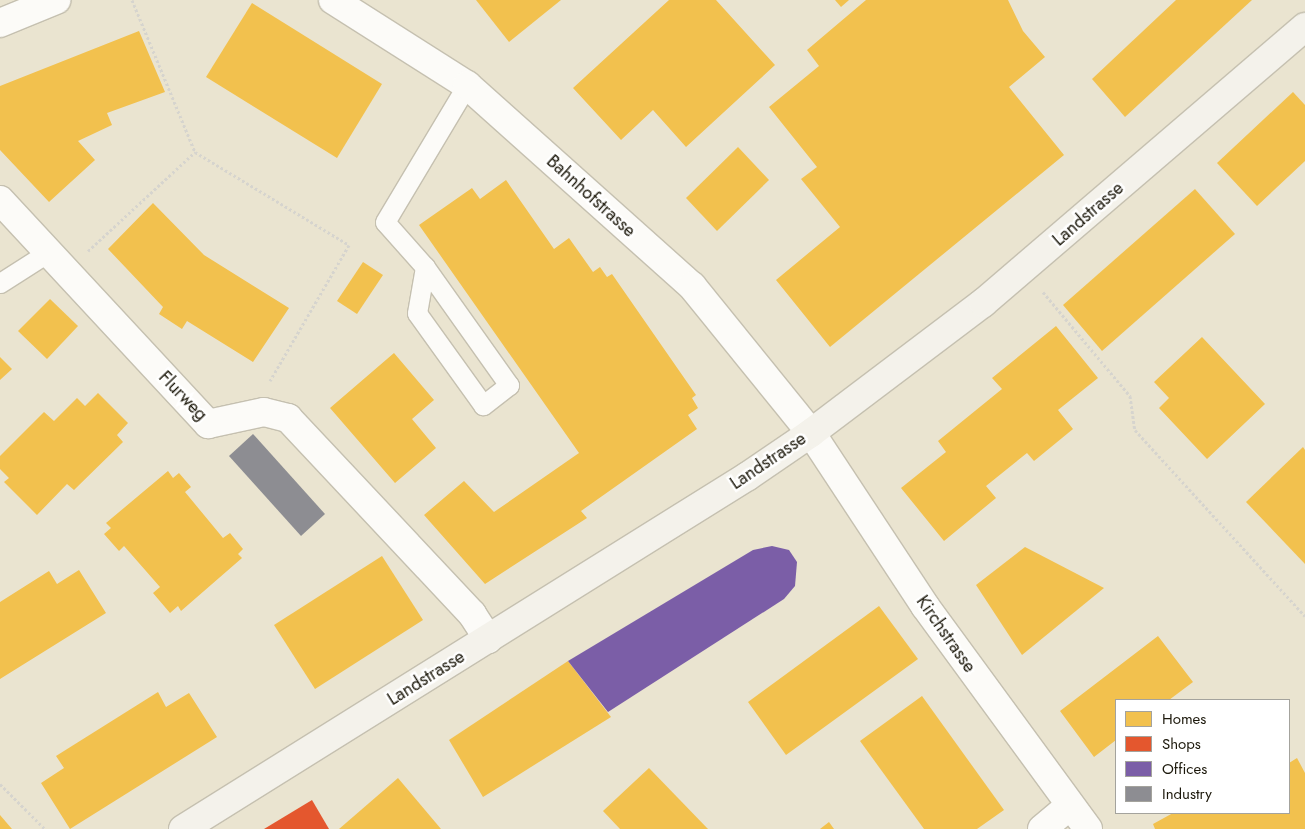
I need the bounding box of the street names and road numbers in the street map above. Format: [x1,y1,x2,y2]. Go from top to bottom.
street label: Bahnhofstrasse [542,150,640,242]
street label: Landstrasse [1048,177,1128,251]
street label: Flurweg [154,367,212,425]
street label: Landstrasse [726,428,810,494]
street label: Kirchstrasse [912,591,980,677]
street label: Landstrasse [384,646,468,710]

